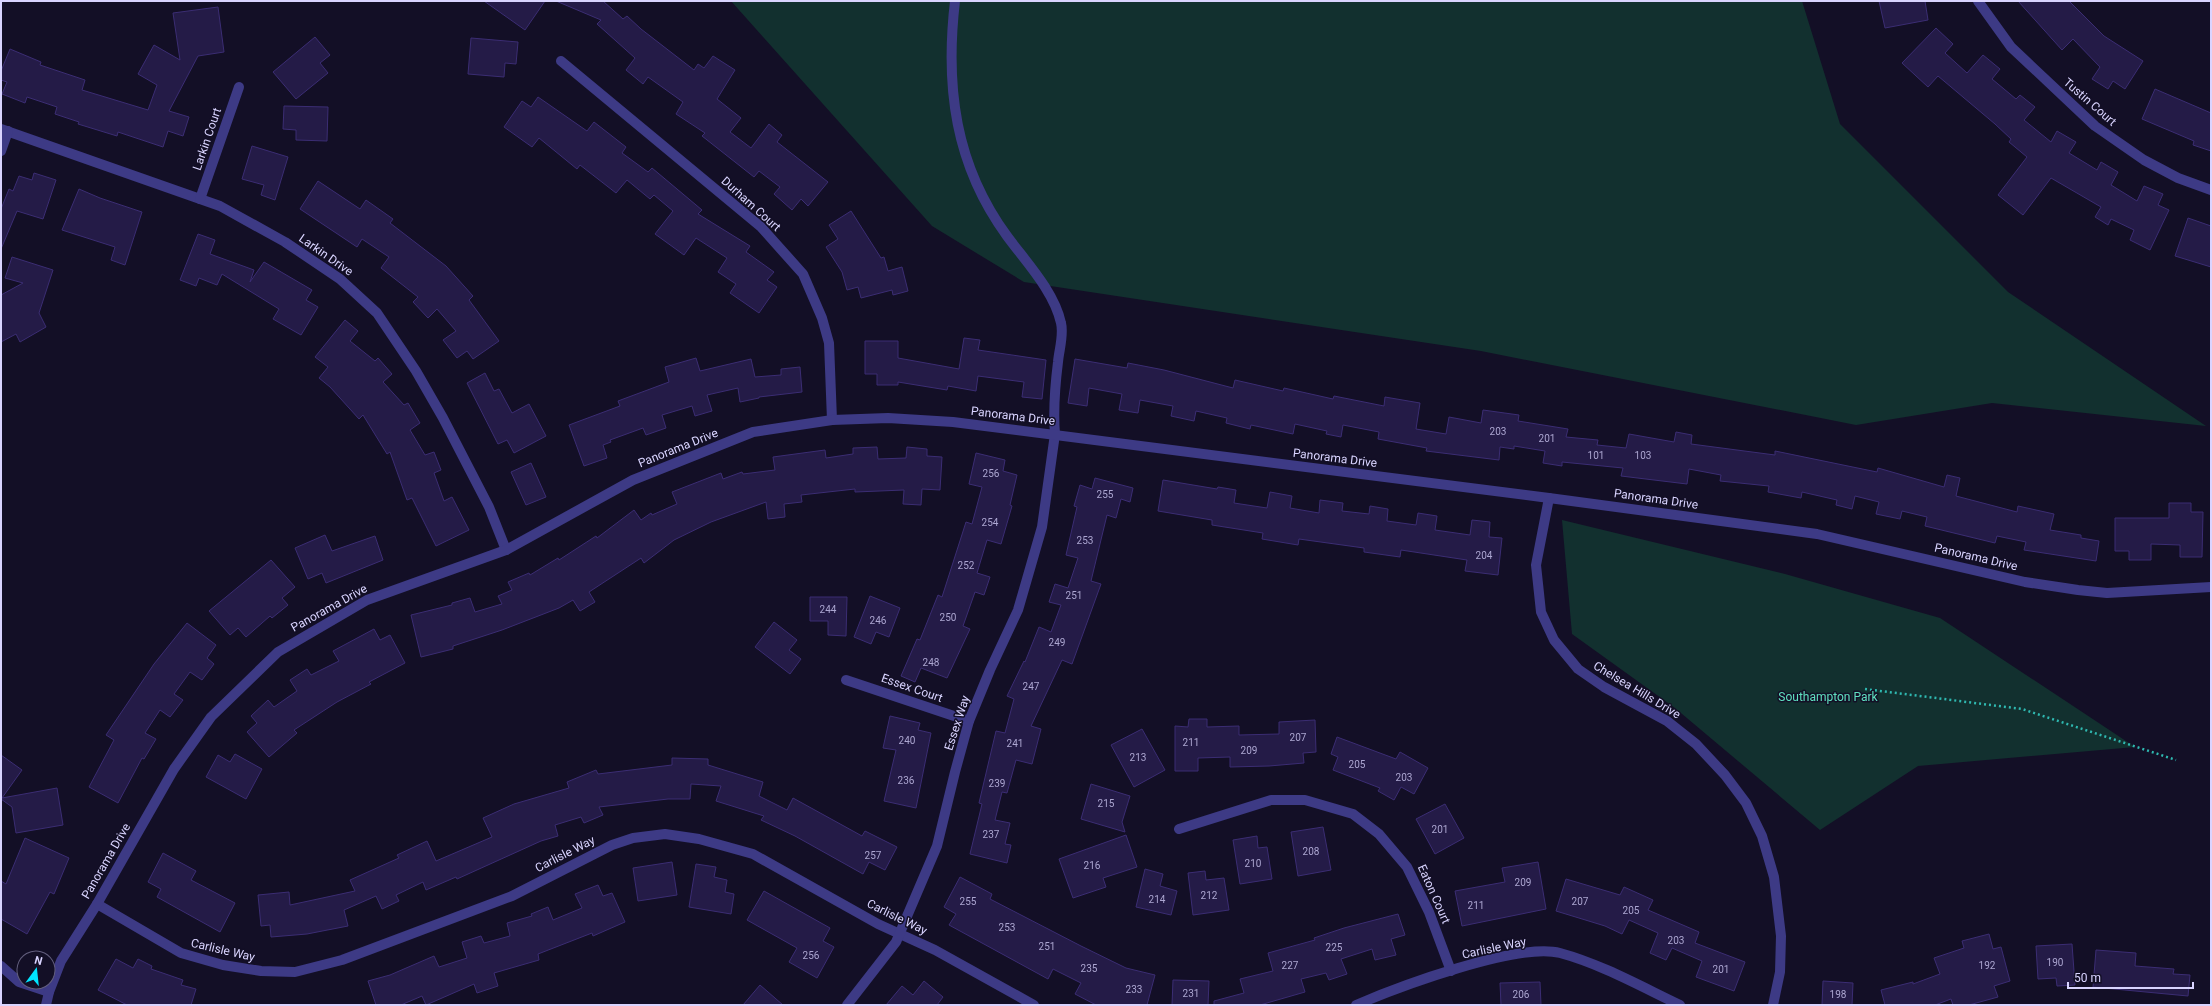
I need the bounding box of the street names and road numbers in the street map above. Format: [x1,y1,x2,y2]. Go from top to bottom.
street label: Tustin Court [2061,75,2119,129]
street label: Larkin Court [190,106,224,172]
street label: Durham Court [719,174,784,234]
street label: Larkin Drive [296,231,356,279]
street label: Panorama Drive [970,404,1056,428]
street label: Panorama Drive [636,426,720,470]
street label: Panorama Drive [1292,446,1378,470]
street label: Panorama Drive [1613,486,1699,512]
street label: Panorama Drive [1933,541,2019,573]
street label: Panorama Drive [288,581,370,635]
street label: Chelsea Hills Drive [1591,658,1683,722]
street label: Essex Court [879,671,945,705]
street label: Essex Way [942,693,973,752]
street label: Panorama Drive [79,821,133,901]
street label: Carlisle Way [533,833,598,875]
street label: Eaton Court [1415,862,1453,926]
street label: Carlisle Way [865,896,930,938]
street label: Carlisle Way [1461,934,1528,962]
street label: Carlisle Way [190,936,257,964]

